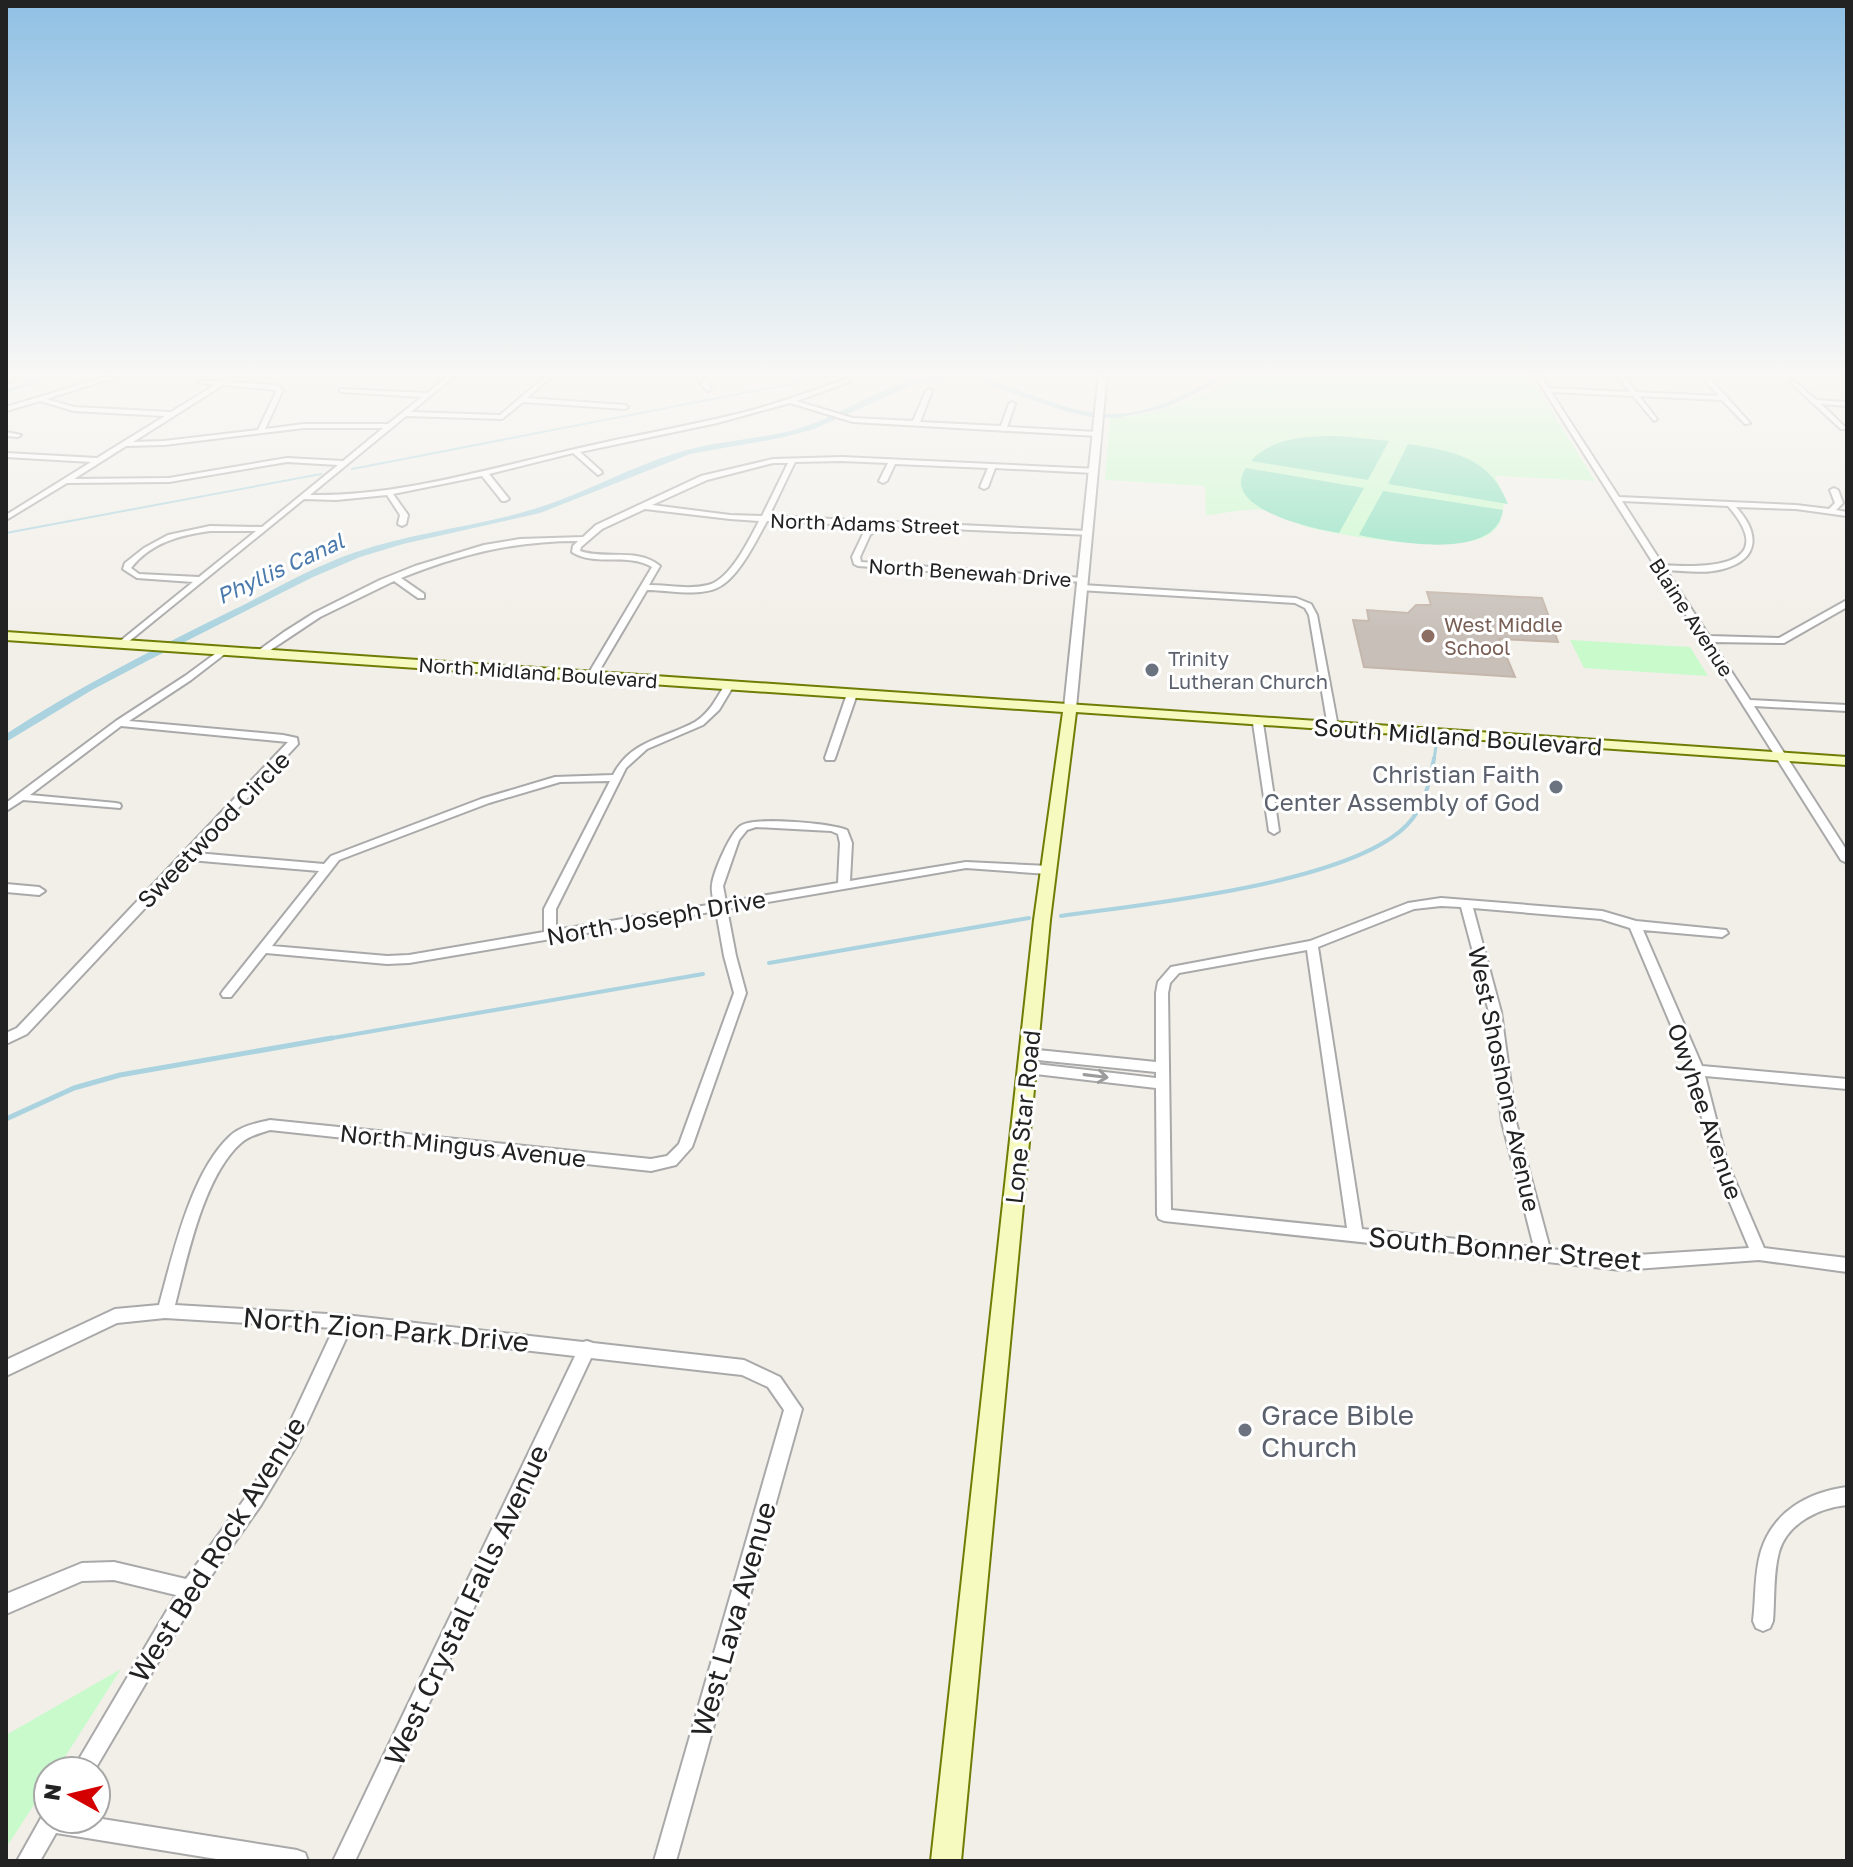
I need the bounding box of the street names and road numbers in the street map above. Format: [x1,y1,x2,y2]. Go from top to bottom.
street label: North Adams Street [770,508,960,538]
street label: North Benewah Drive [868,553,1072,591]
street label: Blaine Avenue [1645,553,1739,681]
street label: North Midland Boulevard [418,652,658,692]
street label: South Midland Boulevard [1313,711,1603,761]
street label: Sweetwood Circle [131,744,295,914]
street label: North Joseph Drive [544,883,768,951]
street label: West Shoshone Avenue [1463,944,1547,1214]
street label: Owyhee Avenue [1662,1019,1750,1203]
street label: Lone Star Road [998,1029,1046,1205]
street label: North Mingus Avenue [338,1118,588,1172]
street label: South Bonner Street [1367,1220,1643,1276]
street label: North Zion Park Drive [241,1300,531,1358]
street label: West Bed Rock Avenue [122,1410,312,1688]
street label: West Crystal Falls Avenue [377,1439,555,1771]
street label: West Lava Avenue [684,1498,782,1740]

